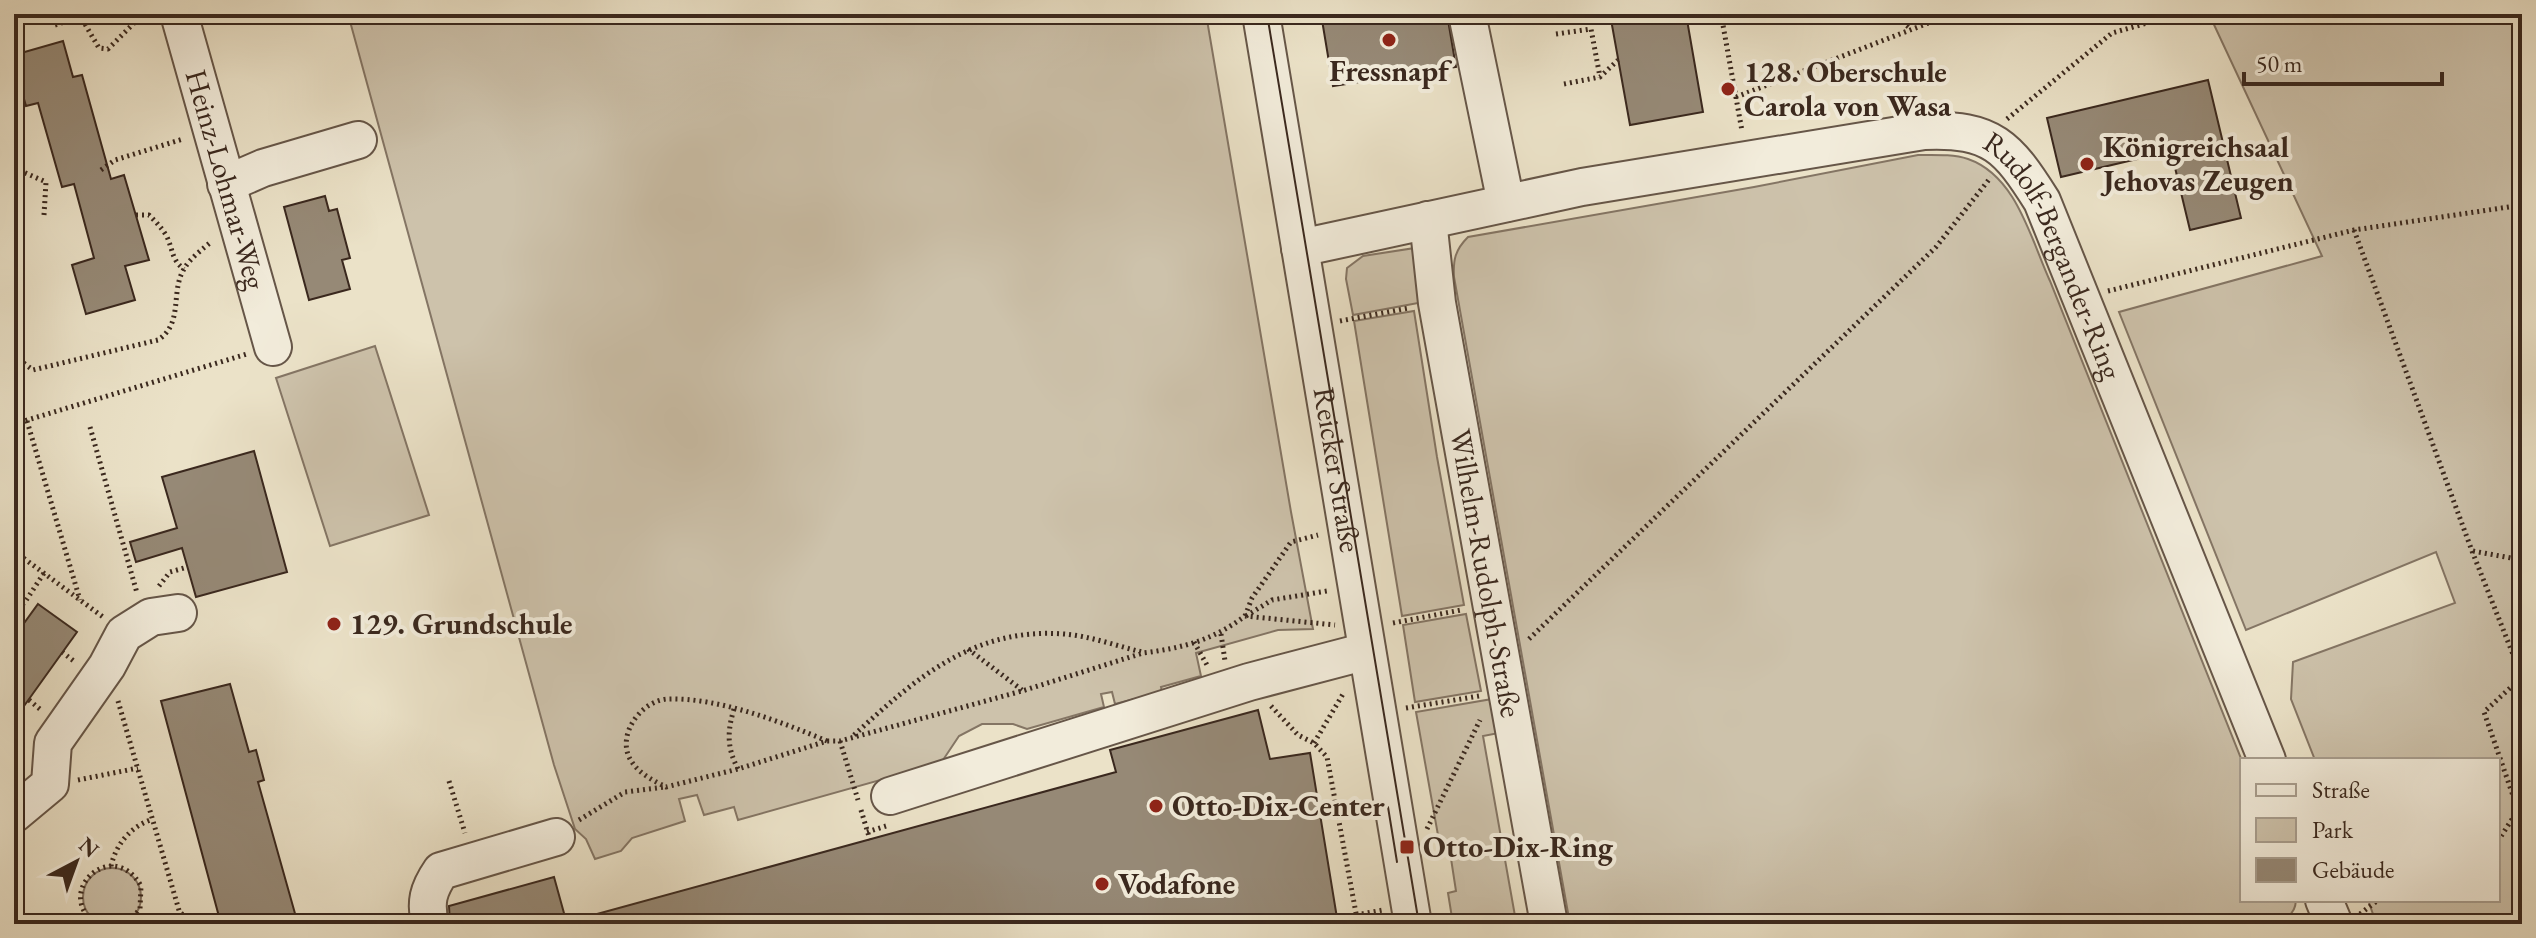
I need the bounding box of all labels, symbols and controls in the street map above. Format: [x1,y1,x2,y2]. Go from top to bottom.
marker: Fressnapf [1380,31,1398,49]
scale bar [2244,36,2442,86]
text: 50 m [2256,48,2303,79]
place label: Fressnapf [1329,51,1453,90]
place label: 128. Oberschule Carola von Wasa [1744,52,1952,125]
street label: Heinz-Lohmar-Weg [177,65,276,295]
marker: 128. Oberschule Carola von Wasa [1719,80,1737,98]
street label: Rudolf-Bergander-Ring [1976,122,2132,386]
place label: Königreichsaal Jehovas Zeugen [2100,127,2294,200]
marker: Königreichsaal Jehovas Zeugen [2078,155,2096,173]
street label: Reicker Straße [1305,384,1371,555]
street label: Wilhelm-Rudolph-Straße [1441,426,1531,720]
place label: 129. Grundschule [350,604,573,643]
marker: 129. Grundschule [325,615,343,633]
legend [2240,758,2500,902]
text: Straße [2312,774,2370,805]
place label: Otto-Dix-Center [1172,786,1385,825]
marker: Otto-Dix-Center [1147,797,1165,815]
text: Park [2312,814,2354,845]
north arrow [36,822,116,902]
place label: Otto-Dix-Ring [1423,827,1614,866]
text: N [73,830,105,864]
marker: Otto-Dix-Ring [1398,838,1416,856]
text: Gebäude [2312,854,2394,885]
place label: Vodafone [1118,864,1235,903]
marker: Vodafone [1093,875,1111,893]

